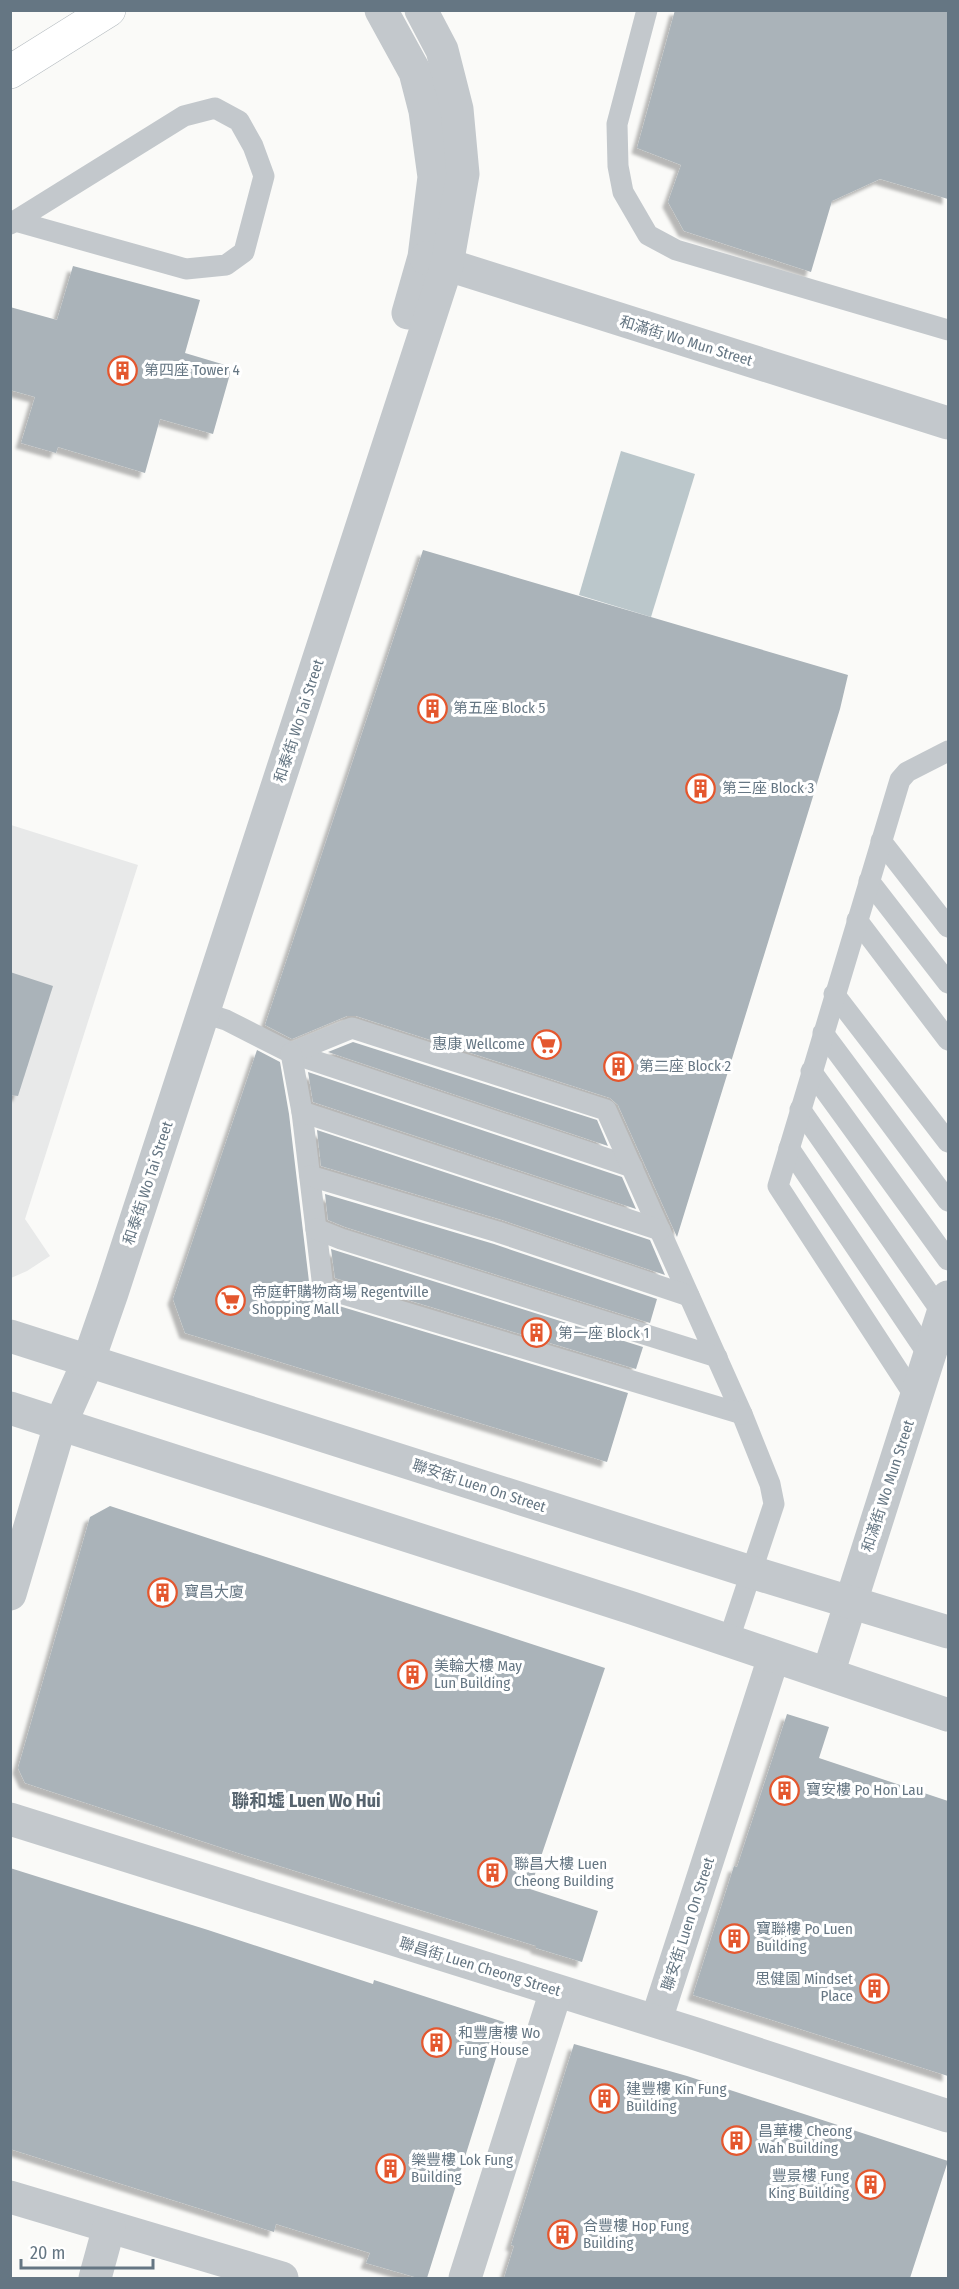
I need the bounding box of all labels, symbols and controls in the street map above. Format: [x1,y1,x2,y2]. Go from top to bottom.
street label: 和滿街 Wo Mun Street [617,312,755,370]
building icon: 第四座 Tower 4 [107,354,139,386]
place label: 第四座 Tower 4 [144,361,240,379]
street label: 和泰街 Wo Tai Street [271,657,327,785]
building icon: 第五座 Block 5 [416,692,448,724]
place label: 第五座 Block 5 [453,699,545,717]
building icon: 第三座 Block 3 [685,772,717,804]
place label: 第三座 Block 3 [722,779,814,797]
supermarket icon: 惠康 Wellcome [530,1028,562,1060]
place label: 惠康 Wellcome [432,1035,525,1053]
building icon: 第二座 Block 2 [602,1050,634,1082]
place label: 第二座 Block 2 [639,1057,731,1075]
street label: 和泰街 Wo Tai Street [120,1119,176,1247]
place label: 帝庭軒購物商場 Regentville Shopping Mall [252,1283,429,1318]
supermarket icon: 帝庭軒購物商場 Regentville Shopping Mall [215,1285,247,1317]
building icon: 第一座 Block 1 [521,1317,553,1349]
place label: 第一座 Block 1 [558,1324,649,1342]
street label: 和滿街 Wo Mun Street [858,1418,918,1554]
street label: 聯安街 Luen On Street [410,1456,548,1516]
building icon: 寶昌大廈 [147,1576,179,1608]
place label: 寶昌大廈 [184,1583,244,1601]
place label: 美輪大樓 May Lun Building [434,1657,522,1692]
building icon: 美輪大樓 May Lun Building [397,1659,429,1691]
building icon: 寶安樓 Po Hon Lau [769,1774,801,1806]
place label: 寶安樓 Po Hon Lau [806,1781,923,1799]
district label: 聯和墟 Luen Wo Hui [231,1790,381,1812]
place label: 聯昌大樓 Luen Cheong Building [514,1855,614,1890]
street label: 聯安街 Luen On Street [658,1855,718,1993]
building icon: 聯昌大樓 Luen Cheong Building [477,1857,509,1889]
place label: 寶聯樓 Po Luen Building [756,1920,853,1955]
building icon: 寶聯樓 Po Luen Building [719,1922,751,1954]
street label: 聯昌街 Luen Cheong Street [397,1934,563,2000]
place label: 思健園 Mindset Place [755,1970,853,2005]
building icon: 思健園 Mindset Place [858,1972,890,2004]
place label: 和豐唐樓 Wo Fung House [458,2024,541,2059]
building icon: 和豐唐樓 Wo Fung House [421,2026,453,2058]
place label: 建豐樓 Kin Fung Building [626,2080,727,2115]
building icon: 建豐樓 Kin Fung Building [589,2082,621,2114]
place label: 昌華樓 Cheong Wah Building [758,2122,852,2157]
building icon: 昌華樓 Cheong Wah Building [721,2124,753,2156]
place label: 樂豐樓 Lok Fung Building [411,2151,513,2186]
building icon: 樂豐樓 Lok Fung Building [374,2153,406,2185]
place label: 豐景樓 Fung King Building [768,2167,849,2202]
building icon: 豐景樓 Fung King Building [854,2169,886,2201]
place label: 合豐樓 Hop Fung Building [583,2217,689,2252]
building icon: 合豐樓 Hop Fung Building [546,2219,578,2251]
scale bar [21,2232,153,2270]
text: 20 m [30,2242,65,2264]

